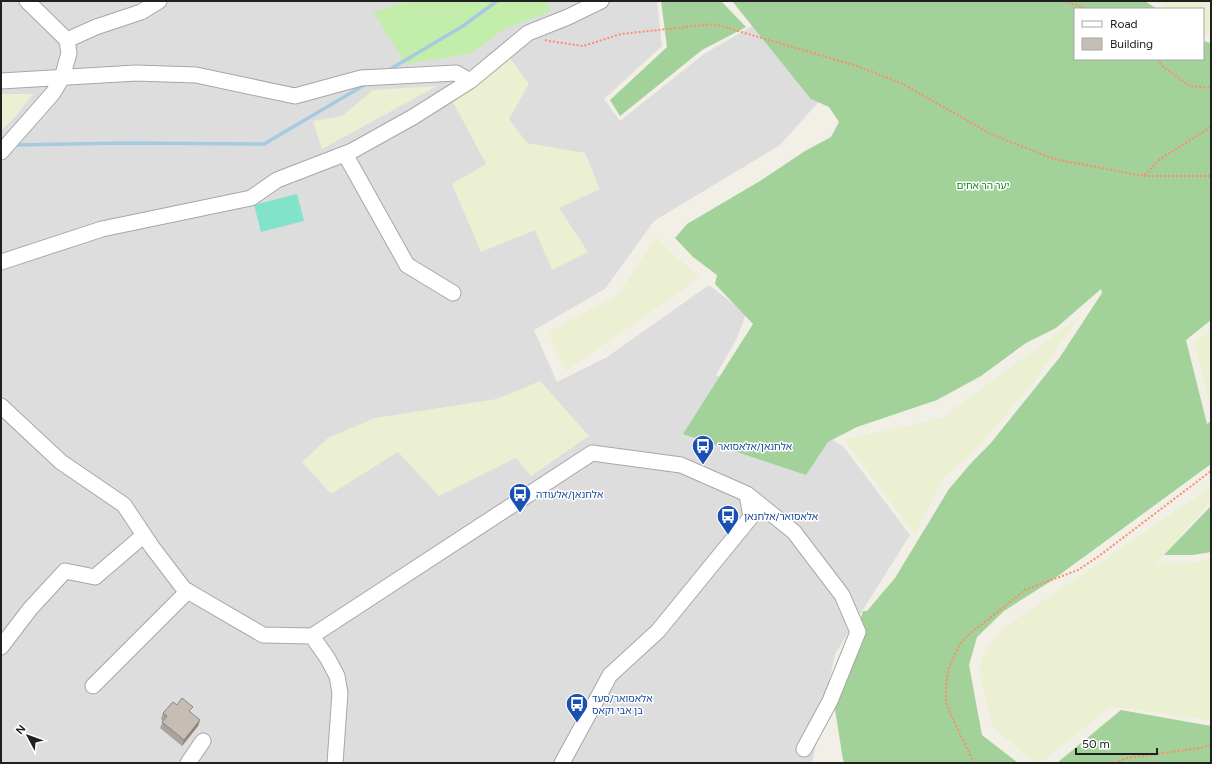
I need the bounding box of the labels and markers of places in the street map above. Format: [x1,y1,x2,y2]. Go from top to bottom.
bus stop icon: אלחנאן/אלאסואר [690,433,716,466]
place label: אלחנאן/אלאסואר [718,440,792,453]
bus stop icon: אלחנאן/אלעודה [507,481,533,514]
place label: אלחנאן/אלעודה [536,488,603,501]
bus stop icon: אלאסואר/אלחנאן [715,503,741,536]
place label: אלאסואר/אלחנאן [744,510,818,523]
bus stop icon: אלאסואר/סעד בן אבי וקאס [564,691,590,724]
place label: אלאסואר/סעד בן אבי וקאס [592,692,652,717]

